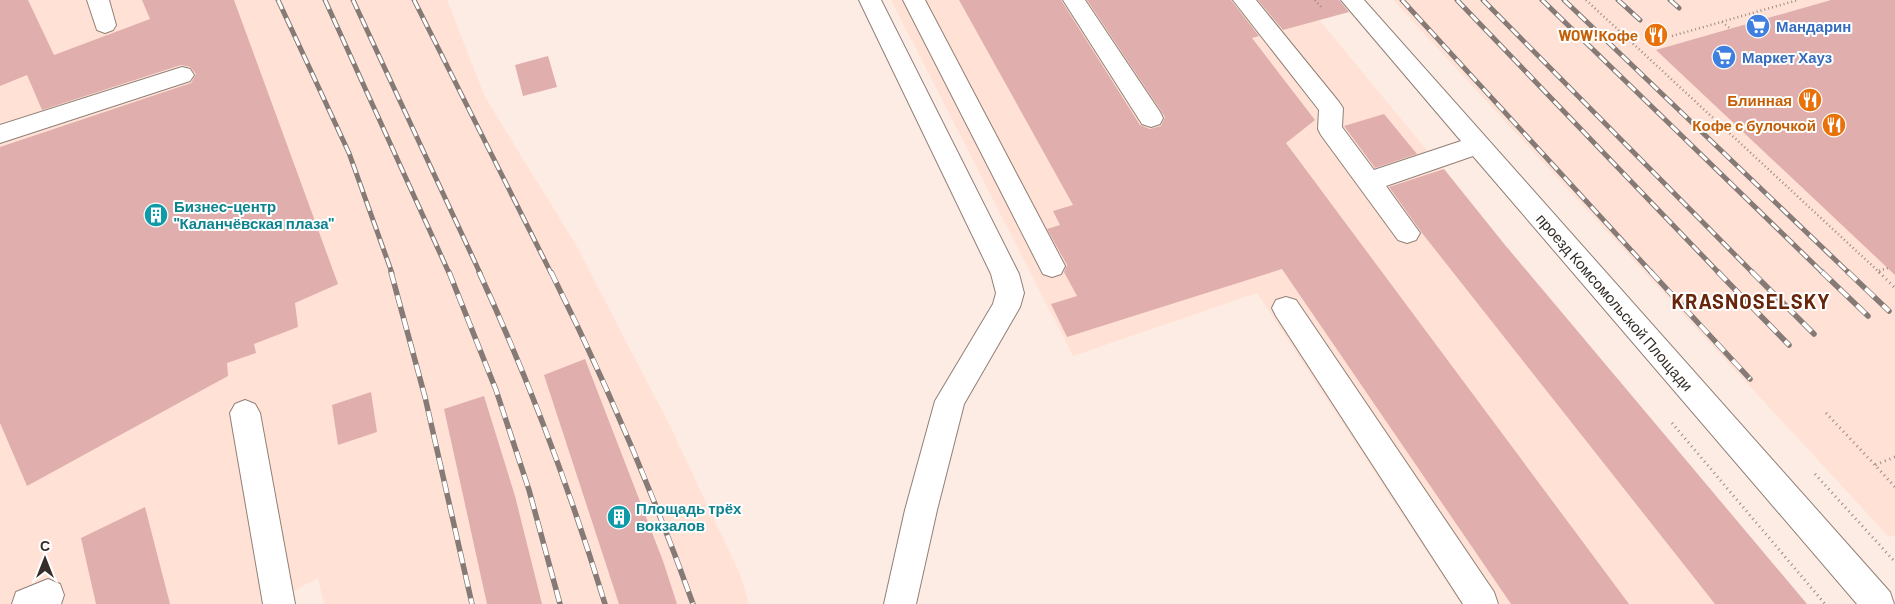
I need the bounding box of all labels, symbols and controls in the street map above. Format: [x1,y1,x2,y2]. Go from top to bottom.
supermarket icon: Мандарин [1745,13,1771,39]
place label: Мандарин [1776,17,1851,35]
restaurant icon: WOW!Кофе [1643,22,1669,48]
place label: WOW!Кофе [1558,26,1638,44]
supermarket icon: Маркет Хауз [1711,44,1737,70]
place label: Маркет Хауз [1742,48,1832,66]
restaurant icon: Блинная [1797,87,1823,113]
place label: Блинная [1727,91,1792,109]
restaurant icon: Кофе с булочкой [1821,112,1847,138]
place label: Кофе с булочкой [1692,116,1816,134]
place label: Бизнес-центр "Каланчёвская плаза" [174,197,335,232]
building icon: Бизнес-центр "Каланчёвская плаза" [143,202,169,228]
street label: проезд Комсомольской Площади [1533,210,1697,394]
district label: KRASNOSELSKY [1671,289,1831,313]
place label: Площадь трёх вокзалов [636,499,742,534]
building icon: Площадь трёх вокзалов [606,504,632,530]
north arrow [20,534,70,584]
text: С [40,537,50,554]

